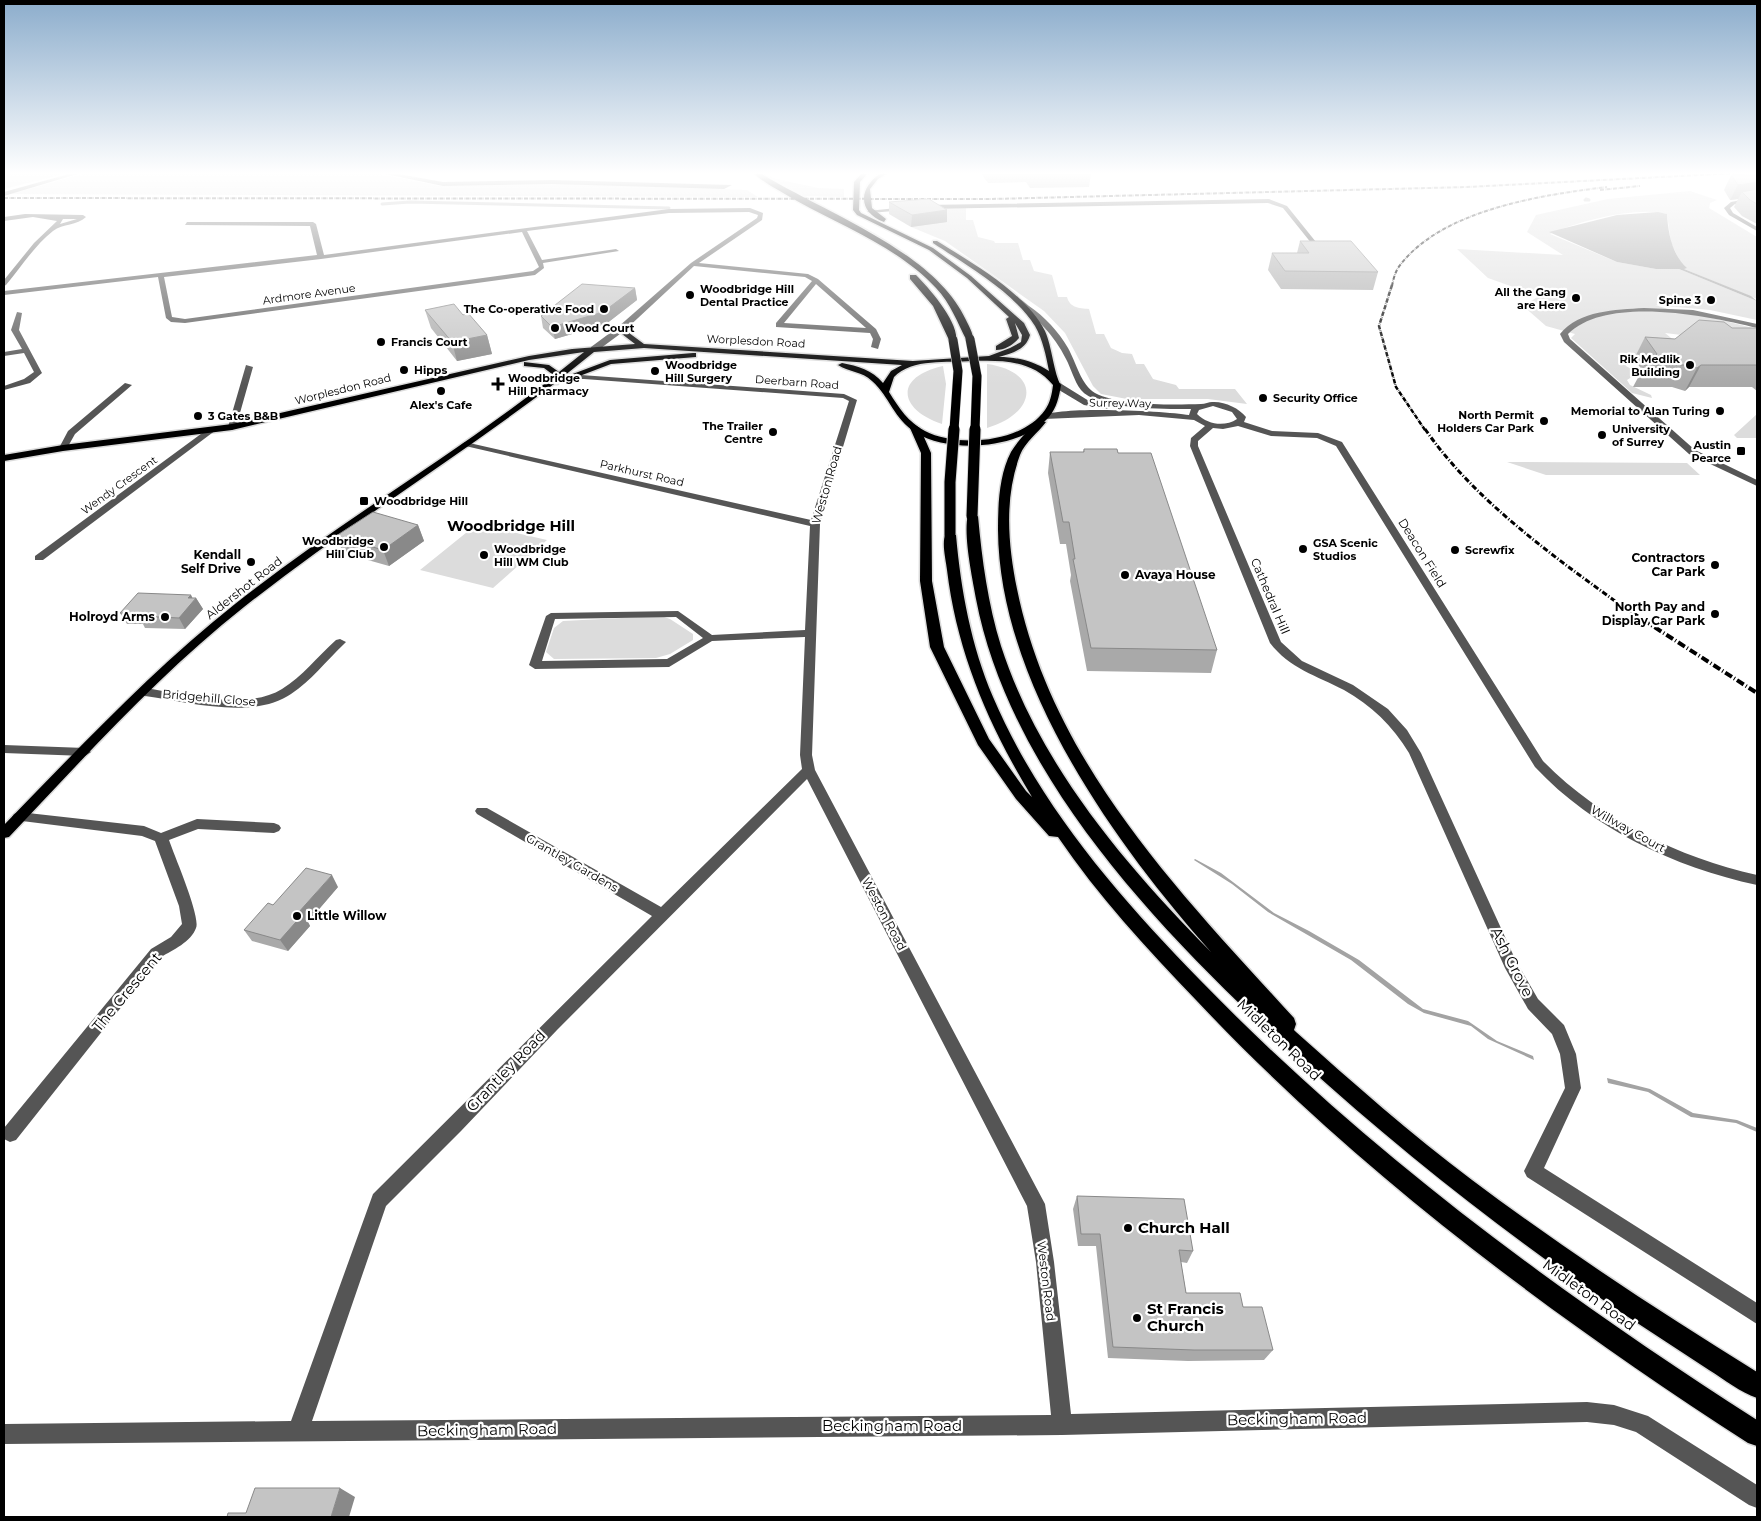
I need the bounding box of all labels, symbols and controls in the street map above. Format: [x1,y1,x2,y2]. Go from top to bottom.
street label: Ardmore Avenue [262,281,357,307]
place label: Woodbridge Hill Dental Practice [700,282,794,309]
place label: All the Gang are Here [1494,285,1566,312]
marker: Woodbridge Hill Dental Practice [684,289,696,301]
marker: All the Gang are Here [1570,292,1582,304]
place label: Spine 3 [1659,293,1701,307]
marker: Spine 3 [1705,294,1717,306]
place label: The Co-operative Food [464,302,594,316]
marker: The Co-operative Food [598,303,610,315]
place label: Wood Court [565,321,635,335]
marker: Wood Court [549,322,561,334]
street label: Worplesdon Road [706,331,806,351]
place label: Francis Court [391,335,468,349]
marker: Francis Court [375,336,387,348]
place label: Rik Medlik Building [1619,352,1681,379]
place label: Woodbridge Hill Surgery [665,358,737,385]
marker: Rik Medlik Building [1684,359,1696,371]
place label: Hipps [414,363,447,377]
marker: Hipps [398,364,410,376]
marker: Woodbridge Hill Surgery [649,365,661,377]
street label: Worplesdon Road [293,370,393,408]
place label: Woodbridge Hill Pharmacy [508,371,589,398]
street label: Deerbarn Road [755,372,839,392]
marker: Woodbridge Hill Pharmacy [492,378,504,390]
marker: Alex's Cafe [435,385,447,397]
place label: Security Office [1273,391,1358,405]
marker: Security Office [1257,392,1269,404]
street label: Surrey Way [1089,395,1151,411]
place label: Alex's Cafe [409,398,472,412]
place label: Memorial to Alan Turing [1571,404,1710,418]
marker: Memorial to Alan Turing [1714,405,1726,417]
place label: North Permit Holders Car Park [1437,408,1535,435]
place label: 3 Gates B&B [207,409,278,423]
marker: 3 Gates B&B [192,410,204,422]
marker: North Permit Holders Car Park [1538,415,1550,427]
place label: The Trailer Centre [702,419,763,446]
place label: University of Surrey [1612,422,1670,449]
marker: The Trailer Centre [767,426,779,438]
marker: University of Surrey [1596,429,1608,441]
place label: Austin Pearce [1691,438,1731,465]
street label: Weston Road [808,444,845,526]
marker: Austin Pearce [1735,445,1747,457]
street label: Wendy Crescent [78,452,160,517]
street label: Parkhurst Road [599,457,685,489]
place label: Woodbridge Hill [374,494,468,508]
marker: Woodbridge Hill [358,495,370,507]
street label: Deacon Field [1395,515,1450,590]
district label: Woodbridge Hill [447,516,575,535]
place label: Woodbridge Hill Club [302,534,374,561]
place label: GSA Scenic Studios [1313,536,1378,563]
marker: Woodbridge Hill Club [378,541,390,553]
place label: Woodbridge Hill WM Club [494,542,569,569]
marker: GSA Scenic Studios [1297,543,1309,555]
place label: Screwfix [1465,543,1515,557]
marker: Screwfix [1449,544,1461,556]
place label: Kendall Self Drive [181,547,241,576]
marker: Woodbridge Hill WM Club [478,549,490,561]
place label: Contractors Car Park [1631,550,1706,579]
street label: Aldershot Road [202,553,285,622]
marker: Kendall Self Drive [245,556,257,568]
street label: Cathedral Hill [1248,556,1293,636]
marker: Contractors Car Park [1709,559,1721,571]
place label: Avaya House [1134,567,1216,582]
marker: Avaya House [1119,569,1131,581]
place label: North Pay and Display Car Park [1602,599,1705,628]
marker: North Pay and Display Car Park [1709,608,1721,620]
place label: Holroyd Arms [69,609,156,624]
marker: Holroyd Arms [159,611,171,623]
street label: Bridgehill Close [162,686,256,709]
street label: Willway Court [1588,802,1668,855]
street label: Grantley Gardens [523,830,621,895]
street label: Weston Road [859,875,910,953]
place label: Little Willow [307,908,387,923]
marker: Little Willow [291,910,303,922]
street label: Ash Grove [1487,924,1538,1000]
street label: The Crescent [88,948,165,1035]
street label: Midleton Road [1233,995,1326,1085]
street label: Grantley Road [462,1026,549,1116]
place label: Church Hall [1138,1218,1230,1237]
marker: Church Hall [1122,1222,1134,1234]
street label: Weston Road [1034,1240,1059,1322]
street label: Midleton Road [1539,1255,1639,1335]
place label: St Francis Church [1147,1299,1224,1335]
marker: St Francis Church [1131,1312,1143,1324]
street label: Beckingham Road [1227,1408,1367,1429]
street label: Beckingham Road [822,1416,962,1435]
street label: Beckingham Road [417,1419,557,1440]

